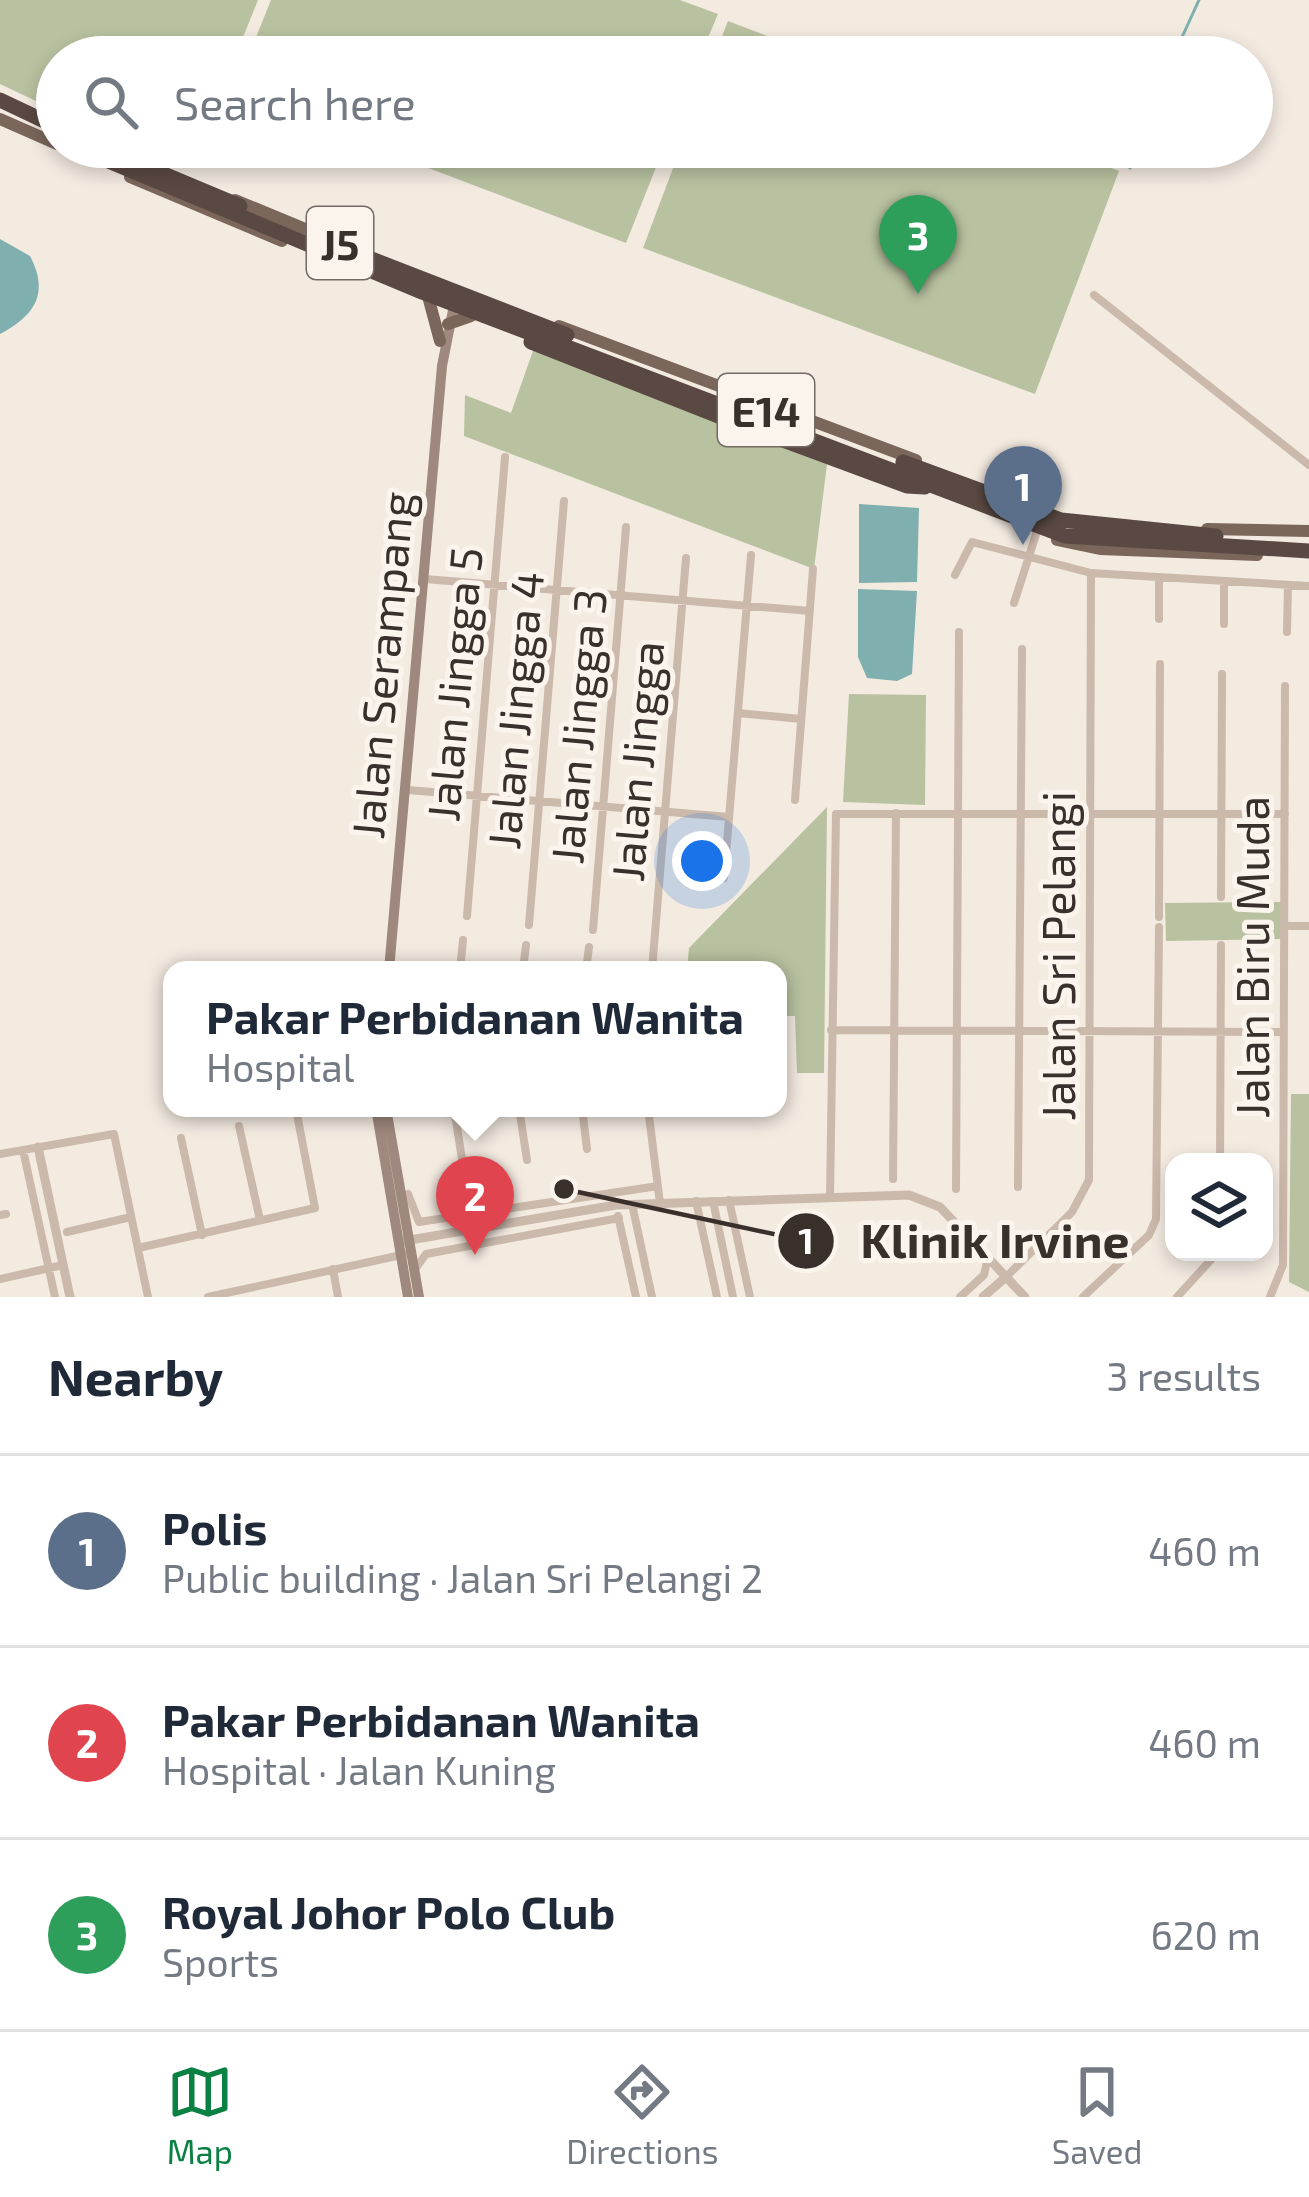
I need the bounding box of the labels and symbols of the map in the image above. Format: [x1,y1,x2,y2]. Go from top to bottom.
pin: 3 [879,195,957,294]
road number: J5 [307,207,373,279]
road number: E14 [718,374,814,446]
pin: 1 [984,446,1062,545]
street label: Jalan Serampang [339,489,423,841]
street label: Jalan Jingga 5 [414,545,492,823]
street label: Jalan Jingga 4 [475,569,553,851]
street label: Jalan Jingga 3 [538,586,616,866]
street label: Jalan Jingga [599,639,673,883]
street label: Jalan Sri Pelangi [1030,791,1084,1121]
street label: Jalan Biru Muda [1224,796,1278,1118]
your location [672,831,732,891]
pin: 2 [436,1156,514,1255]
callout: Klinik Irvine [776,1199,1153,1283]
text: Klinik Irvine [860,1210,1130,1268]
text: 1 [798,1218,814,1261]

